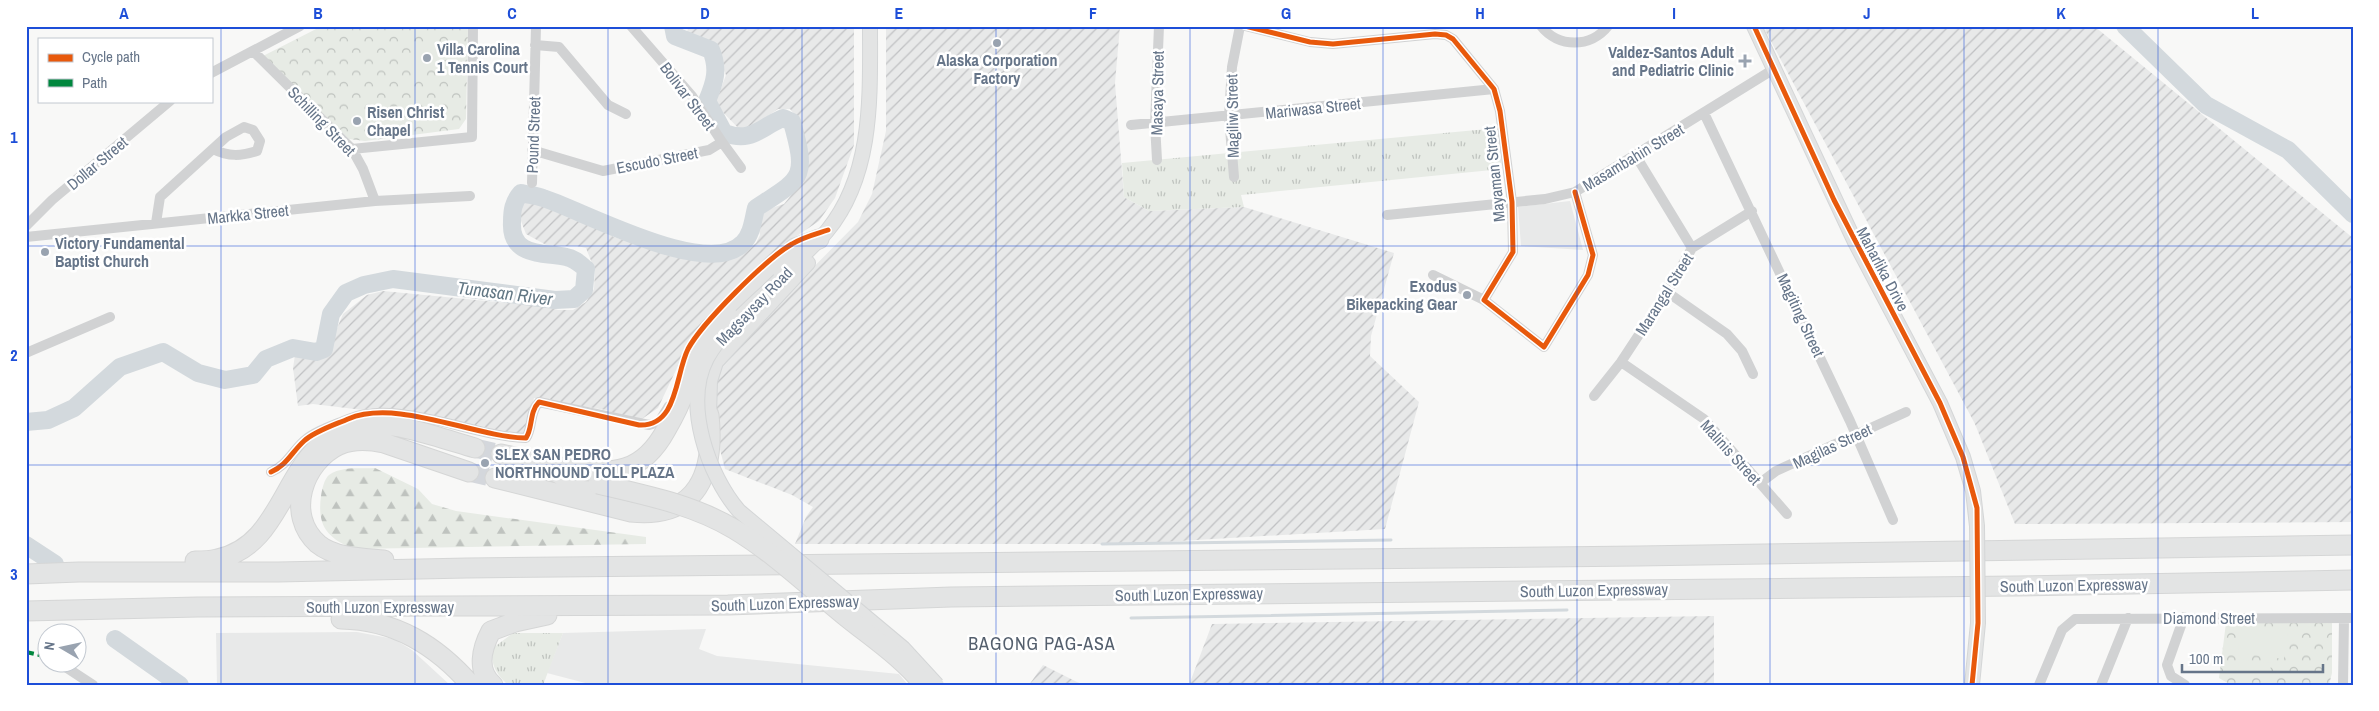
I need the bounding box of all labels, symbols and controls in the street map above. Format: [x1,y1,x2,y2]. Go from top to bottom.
text: A [119,2,129,24]
text: B [313,2,323,24]
text: C [507,2,517,24]
text: D [700,2,710,24]
text: E [895,2,904,24]
text: F [1089,2,1097,24]
text: G [1281,2,1291,24]
text: H [1475,2,1485,24]
text: I [1672,2,1676,24]
text: J [1863,2,1871,24]
text: K [2056,2,2066,24]
text: L [2251,2,2259,24]
marker: Alaska Corporation Factory [991,37,1003,49]
legend [38,38,212,102]
place label: Villa Carolina 1 Tennis Court [437,38,529,78]
place label: Valdez-Santos Adult and Pediatric Clinic [1608,41,1735,81]
text: Cycle path [82,46,140,67]
place label: Alaska Corporation Factory [936,49,1058,89]
street label: Masaya Street [1145,50,1169,135]
marker: Villa Carolina 1 Tennis Court [421,52,433,64]
marker: Valdez-Santos Adult and Pediatric Clinic [1738,54,1752,68]
street label: Bolivar Street [655,58,721,135]
text: Path [82,72,107,93]
street label: Magiliw Street [1220,74,1244,158]
street label: Schilling Street [283,81,361,161]
street label: Mariwasa Street [1264,92,1362,124]
street label: Pound Street [521,96,545,174]
place label: Risen Christ Chapel [367,101,445,141]
marker: Risen Christ Chapel [351,115,363,127]
street label: Masambahin Street [1578,118,1688,196]
street label: Mayaman Street [1478,125,1510,223]
text: 1 [10,126,18,148]
street label: Dollar Street [62,131,132,195]
street label: Escudo Street [614,141,700,179]
street label: Markka Street [206,199,290,229]
street label: Maharlika Drive [1852,223,1914,315]
place label: Victory Fundamental Baptist Church [55,232,185,272]
marker: Victory Fundamental Baptist Church [39,246,51,258]
street label: Marangal Street [1630,248,1698,339]
street label: Magsaysay Road [711,262,797,350]
street label: Magiting Street [1772,270,1830,361]
water label: Tunasan River [456,275,555,311]
place label: Exodus Bikepacking Gear [1346,275,1458,315]
marker: Exodus Bikepacking Gear [1461,289,1473,301]
text: 2 [10,344,18,366]
street label: Malinis Street [1696,415,1766,490]
street label: Magilas Street [1789,418,1875,474]
place label: SLEX SAN PEDRO NORTHNOUND TOLL PLAZA [495,443,675,483]
marker: SLEX SAN PEDRO NORTHNOUND TOLL PLAZA [479,457,491,469]
text: 3 [10,563,18,585]
street label: South Luzon Expressway [2000,573,2149,597]
street label: South Luzon Expressway [1520,578,1669,602]
street label: South Luzon Expressway [1115,582,1264,606]
street label: South Luzon Expressway [711,589,860,617]
street label: South Luzon Expressway [306,596,454,618]
street label: Diamond Street [2163,607,2255,629]
north arrow [38,624,88,674]
district label: BAGONG PAG-ASA [968,631,1116,656]
text: N [40,640,59,651]
scale bar [2182,641,2323,673]
text: 100 m [2189,648,2223,669]

